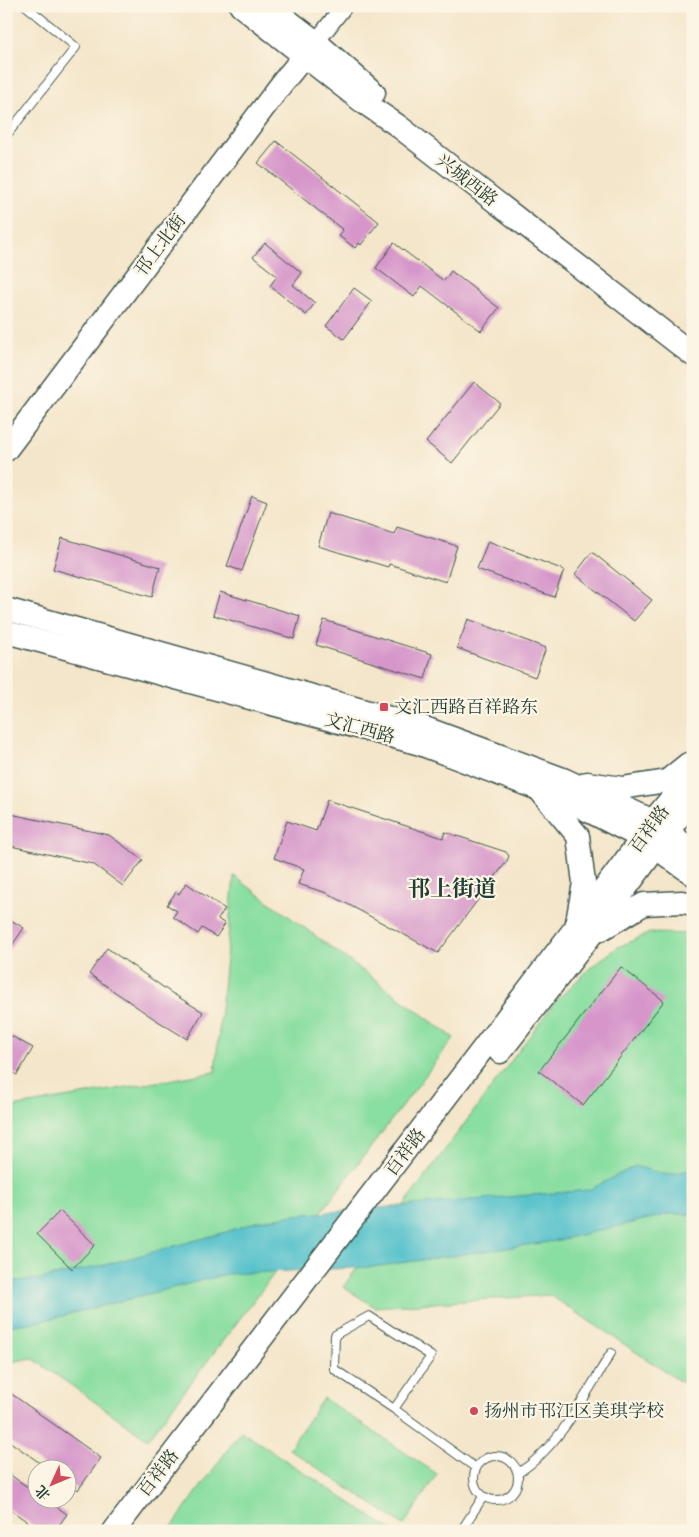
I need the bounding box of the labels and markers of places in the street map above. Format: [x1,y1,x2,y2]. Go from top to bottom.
place label: 文汇西路百祥路东 [394,697,538,719]
marker: 文汇西路百祥路东 [378,701,390,713]
place label: 扬州市邗江区美琪学校 [484,1401,664,1423]
marker: 扬州市邗江区美琪学校 [468,1405,480,1417]

